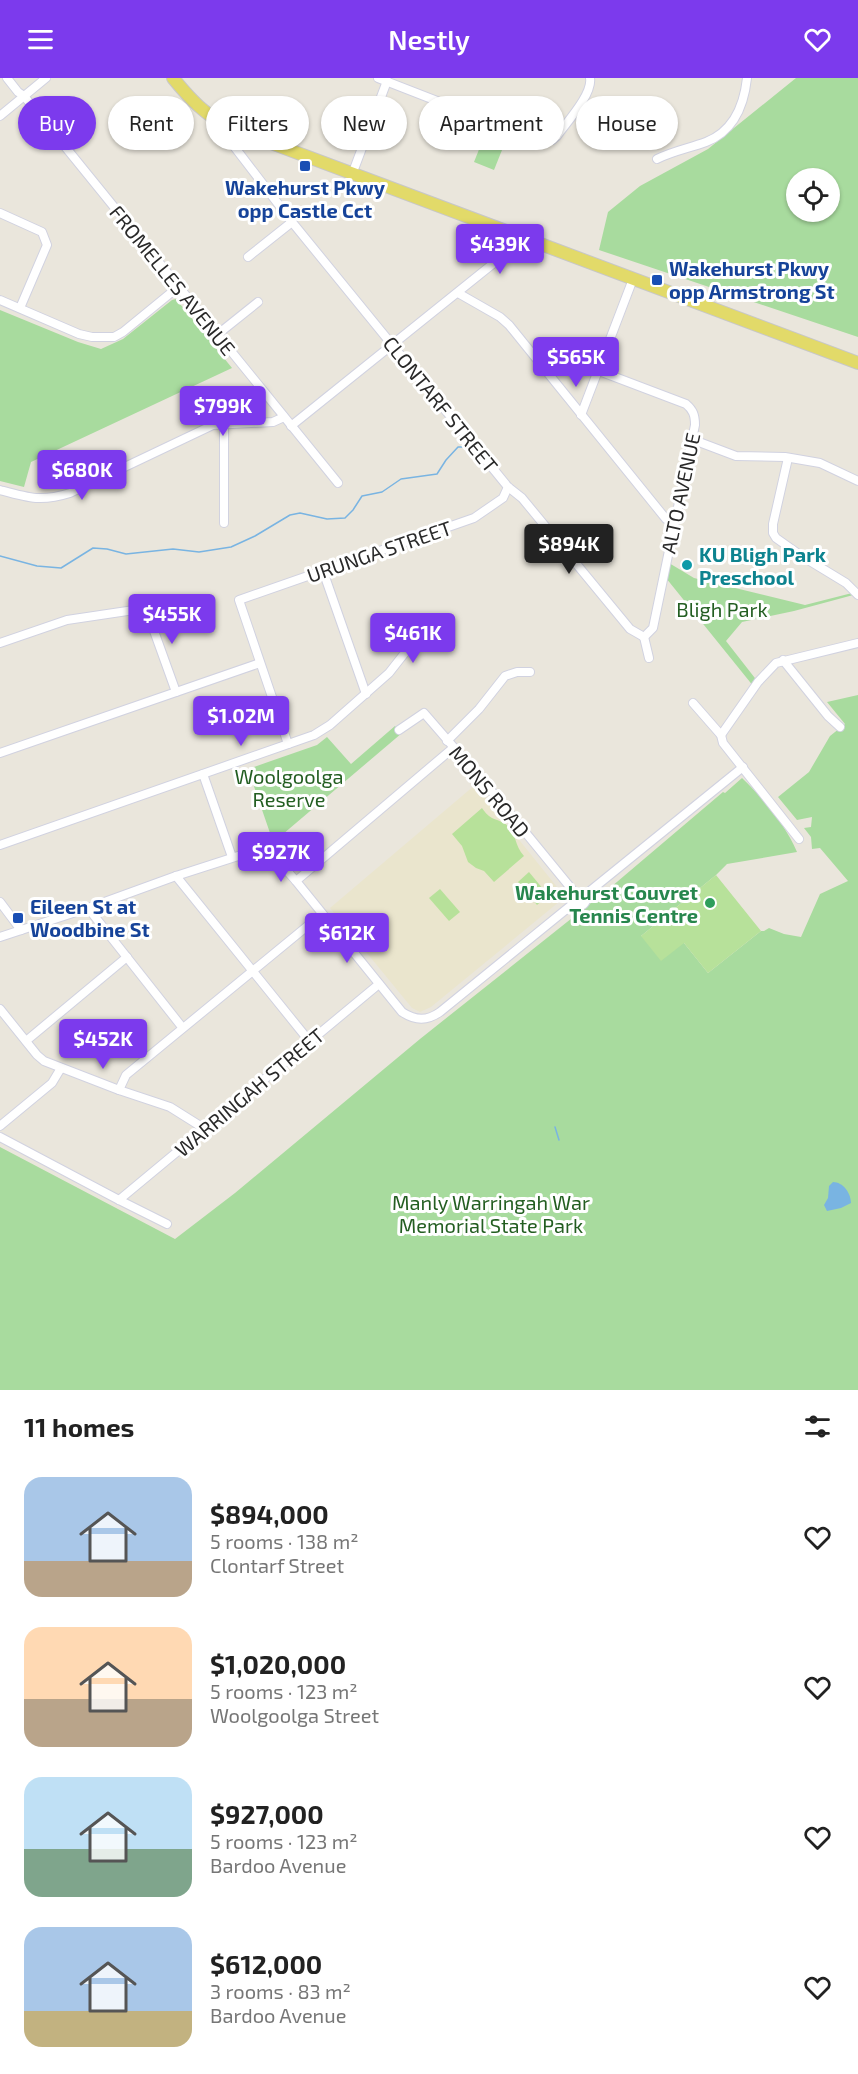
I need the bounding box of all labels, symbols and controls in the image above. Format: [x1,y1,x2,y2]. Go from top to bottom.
icon: menu [24,23,57,56]
text: Nestly [388,23,470,55]
icon: heart [801,23,834,56]
chip: Buy [18,96,96,150]
chip: Rent [108,96,194,150]
chip: Filters [206,96,309,150]
chip: New [321,96,407,150]
chip: Apartment [419,96,564,150]
chip: House [576,96,678,150]
marker: Wakehurst Pkwy opp Castle Cct [298,159,312,173]
map controls [786,168,840,222]
button: locate [786,168,840,222]
place label: Wakehurst Pkwy opp Castle Cct [225,175,386,222]
street label: FROMELLES AVENUE [105,200,241,360]
pin: $439K [458,224,542,275]
text: $439K [470,231,530,255]
place label: Wakehurst Pkwy opp Armstrong St [669,256,835,303]
marker: Wakehurst Pkwy opp Armstrong St [650,273,664,287]
street label: CLONTARF STREET [379,331,503,477]
pin: $565K [534,337,618,388]
text: $565K [547,344,605,368]
pin: $799K [181,386,265,437]
text: $799K [194,393,252,417]
street label: ALTO AVENUE [655,430,705,556]
pin: $680K [40,450,124,501]
text: $680K [51,457,113,481]
street label: URUNGA STREET [304,515,455,587]
pin: $894K [527,524,611,575]
text: $894K [538,531,600,555]
place label: KU Bligh Park Preschool [699,542,827,589]
marker: KU Bligh Park Preschool [680,558,694,572]
pin: $455K [130,594,214,645]
park label: Bligh Park [676,597,768,621]
text: $455K [142,601,202,625]
pin: $461K [371,613,455,664]
text: $461K [384,620,442,644]
pin: $1.02M [192,696,290,747]
text: $1.02M [207,703,275,727]
street label: MONS ROAD [445,740,535,842]
park label: Woolgoolga Reserve [234,764,344,811]
pin: $927K [239,832,323,883]
text: $927K [252,839,310,863]
place label: Wakehurst Couvret Tennis Centre [515,880,698,927]
place label: Eileen St at Woodbine St [30,894,150,941]
marker: Wakehurst Couvret Tennis Centre [703,896,717,910]
marker: Eileen St at Woodbine St [11,911,25,925]
pin: $612K [305,913,389,964]
text: $612K [319,920,375,944]
pin: $452K [61,1019,145,1070]
street label: WARRINGAH STREET [170,1022,329,1161]
text: $452K [73,1026,133,1050]
park label: Manly Warringah War Memorial State Park [392,1190,590,1237]
icon: filters [801,1410,834,1443]
text: 11 homes [24,1411,134,1442]
text: $894,000 [210,1498,329,1529]
icon: home [72,1501,144,1573]
icon: heart [801,1521,834,1554]
text: 5 rooms · 138 m² [210,1529,358,1553]
text: Clontarf Street [210,1553,344,1577]
text: $1,020,000 [210,1648,346,1679]
icon: home [72,1651,144,1723]
icon: heart [801,1671,834,1704]
text: 5 rooms · 123 m² [210,1679,358,1703]
text: Woolgoolga Street [210,1703,379,1727]
text: $927,000 [210,1798,324,1829]
icon: home [72,1801,144,1873]
icon: heart [801,1821,834,1854]
text: 5 rooms · 123 m² [210,1829,358,1853]
text: Bardoo Avenue [210,1853,346,1877]
text: $612,000 [210,1948,322,1979]
icon: home [72,1951,144,2023]
icon: heart [801,1971,834,2004]
text: 3 rooms · 83 m² [210,1979,351,2003]
text: Bardoo Avenue [210,2003,346,2027]

